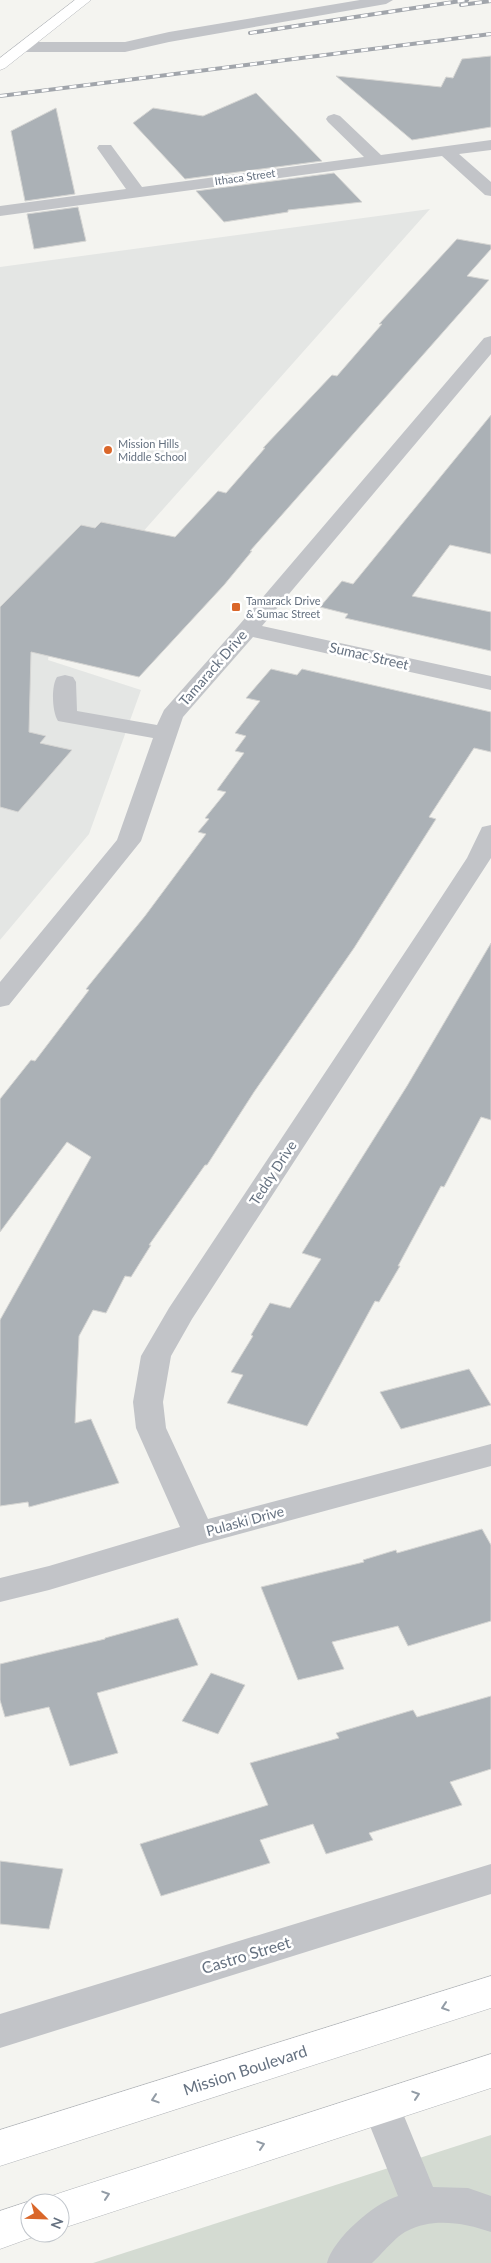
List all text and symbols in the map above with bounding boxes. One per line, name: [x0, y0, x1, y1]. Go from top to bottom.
street label: Ithaca Street: [214, 166, 276, 187]
place label: Mission Hills Middle School: [118, 437, 187, 463]
marker: Mission Hills Middle School: [102, 444, 114, 456]
place label: Tamarack Drive & Sumac Street: [246, 594, 321, 620]
marker: Tamarack Drive & Sumac Street: [230, 601, 242, 613]
street label: Tamarack Drive: [175, 626, 250, 709]
street label: Sumac Street: [328, 638, 410, 673]
street label: Teddy Drive: [245, 1137, 300, 1208]
street label: Pulaski Drive: [204, 1502, 286, 1539]
street label: Castro Street: [199, 1932, 293, 1977]
one-way arrow: [441, 2002, 449, 2012]
street label: Mission Boulevard: [180, 2041, 309, 2099]
one-way arrow: [411, 2091, 419, 2101]
one-way arrow: [151, 2093, 159, 2103]
one-way arrow: [256, 2141, 265, 2151]
one-way arrow: [102, 2191, 110, 2201]
north arrow: [20, 2193, 70, 2243]
text: N: [47, 2215, 67, 2232]

